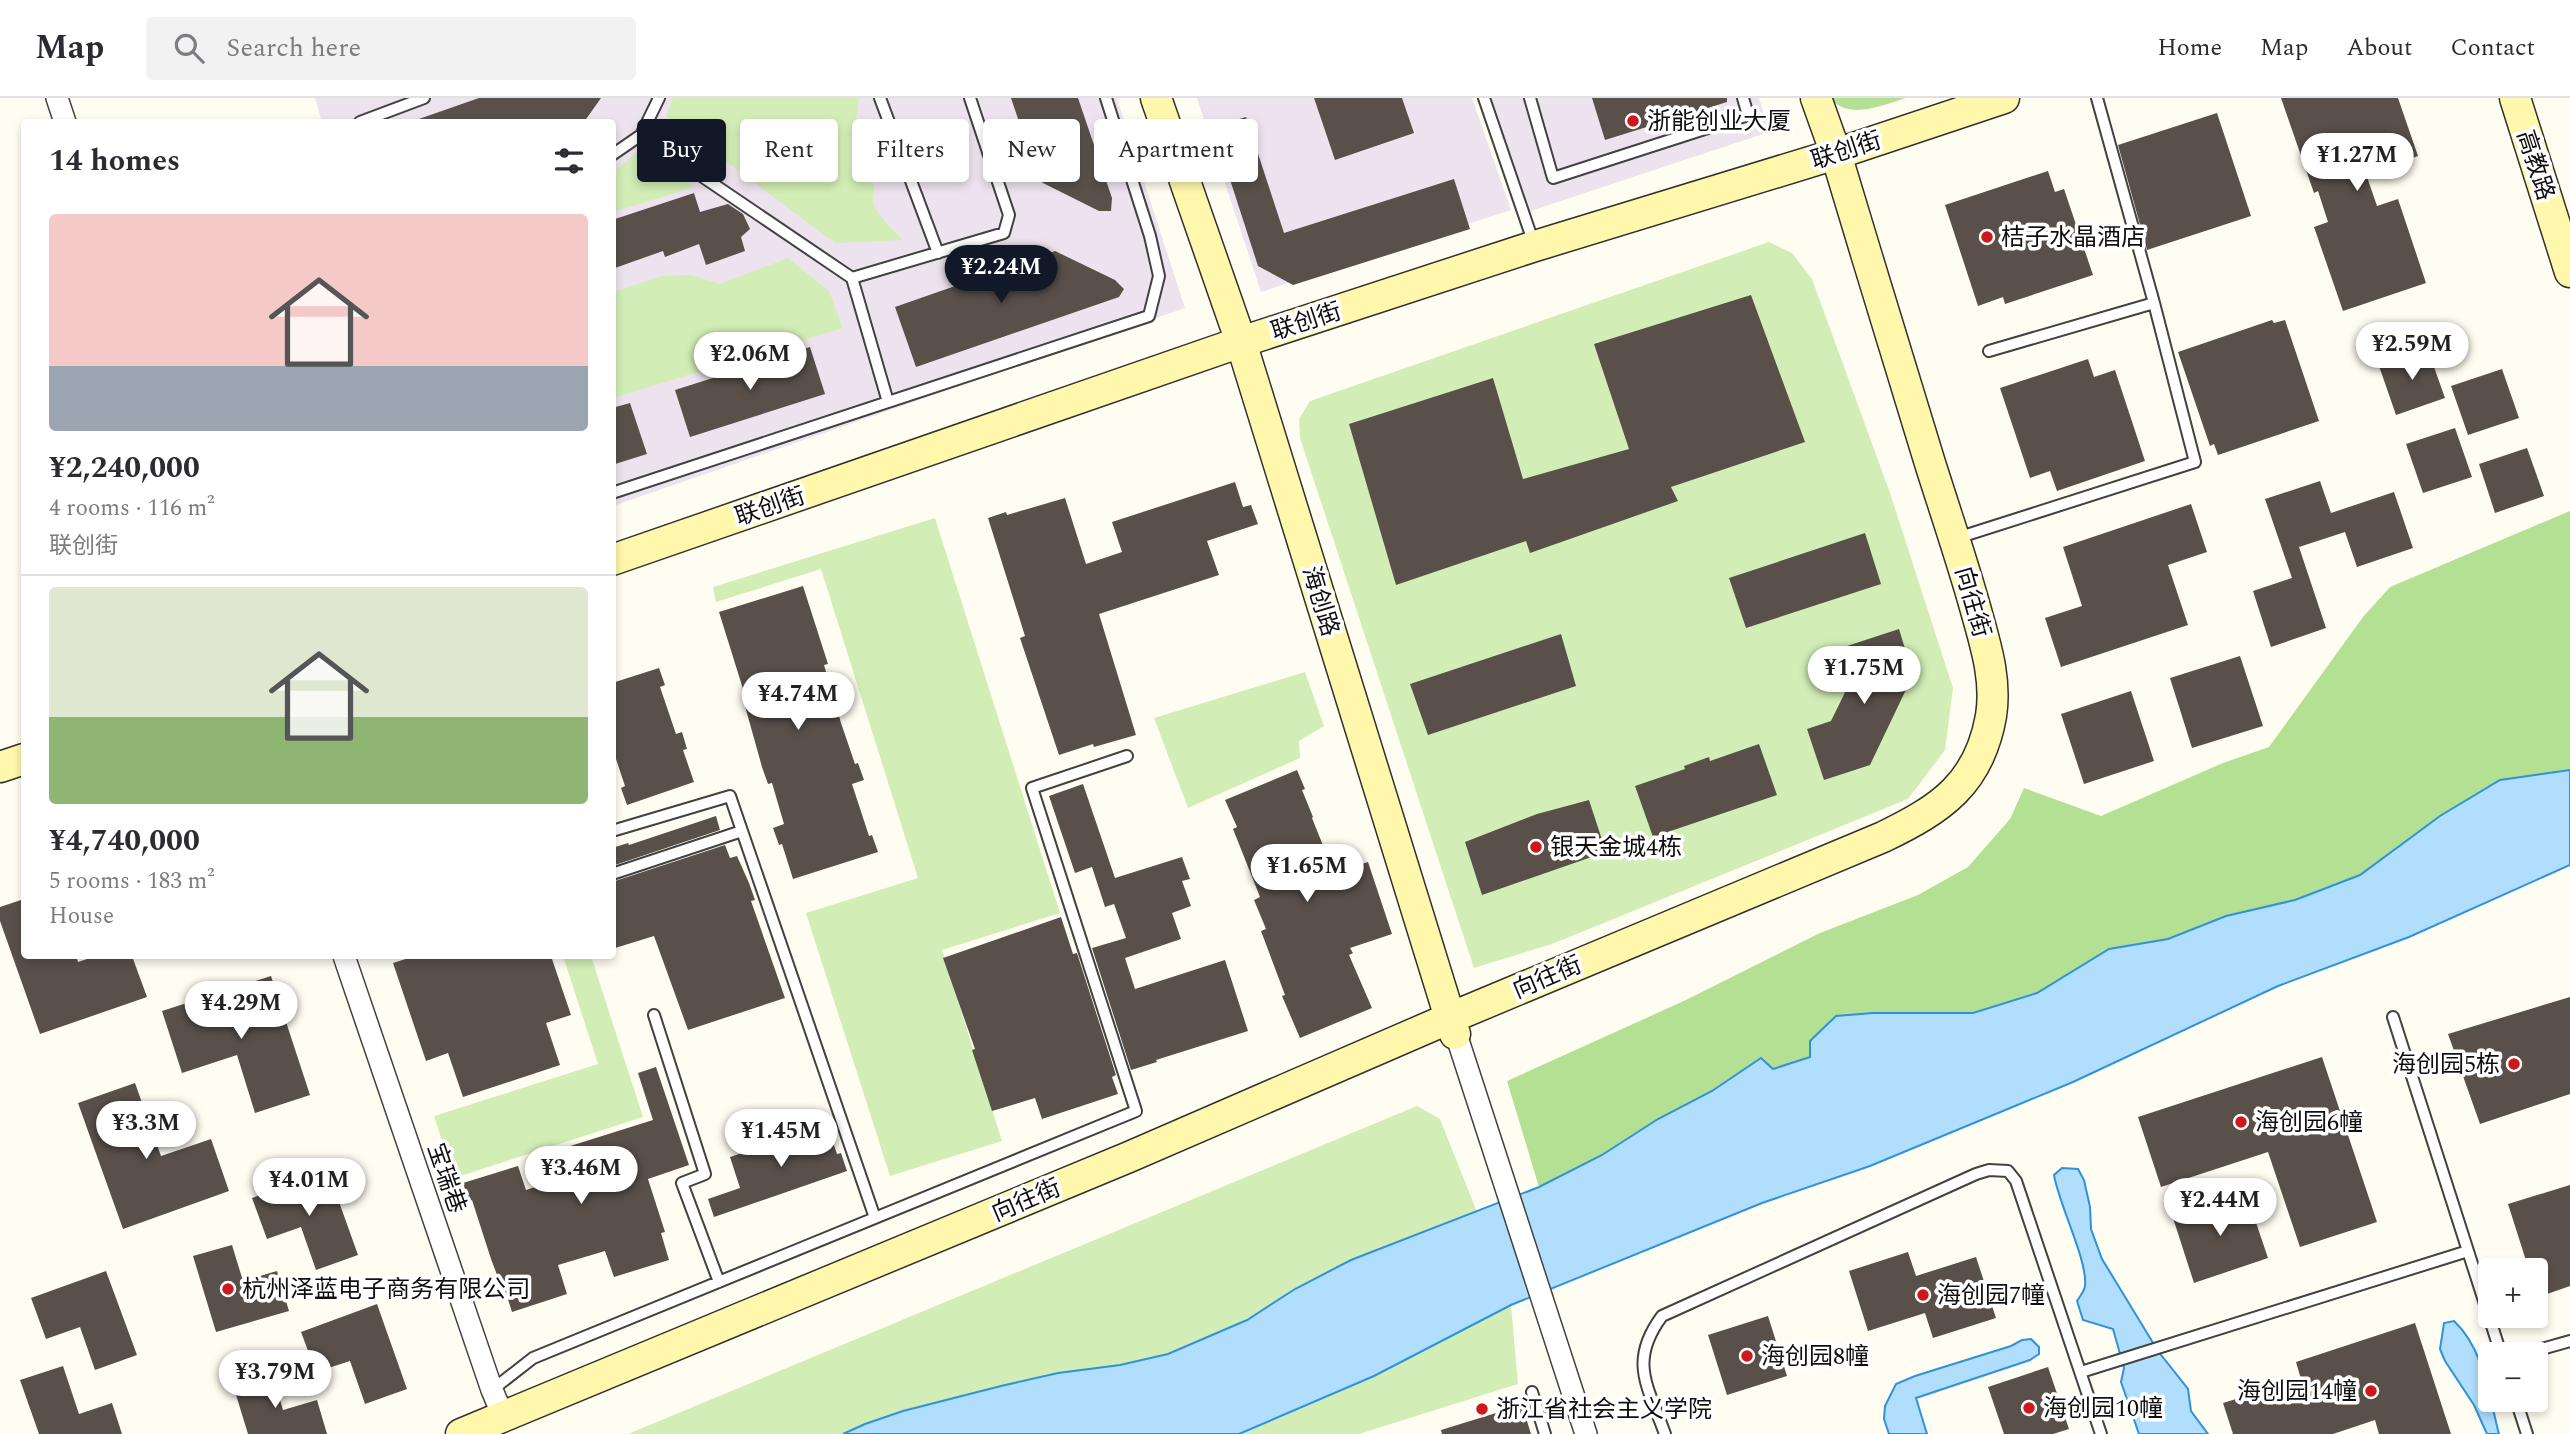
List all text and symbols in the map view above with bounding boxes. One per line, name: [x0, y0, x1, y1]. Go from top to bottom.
search box: [146, 17, 636, 80]
text: Map: [35, 23, 104, 73]
text: Search here: [226, 28, 361, 68]
icon: search: [170, 29, 208, 67]
text: Home: [2157, 30, 2222, 66]
text: Map: [2260, 30, 2308, 66]
text: About: [2346, 30, 2412, 66]
text: Contact: [2450, 30, 2535, 66]
place label: 浙能创业大厦: [1647, 104, 1791, 140]
marker: 浙能创业大厦: [1625, 113, 1641, 129]
chip: Buy: [637, 119, 726, 182]
chip: Rent: [740, 119, 838, 182]
chip: Filters: [852, 119, 969, 182]
chip: New: [983, 119, 1080, 182]
chip: Apartment: [1094, 119, 1258, 182]
street label: 联创街: [1807, 123, 1886, 179]
street label: 高教路: [2507, 126, 2563, 205]
pin: ¥1.27M: [2300, 134, 2414, 193]
text: 14 homes: [49, 138, 180, 184]
text: ¥1.27M: [2317, 138, 2397, 173]
icon: filters: [550, 142, 588, 180]
place label: 桔子水晶酒店: [2001, 220, 2145, 256]
marker: 桔子水晶酒店: [1979, 229, 1995, 245]
pin: ¥2.24M: [944, 246, 1058, 305]
text: ¥2.24M: [961, 250, 1041, 285]
icon: home: [256, 259, 382, 385]
street label: 联创街: [1267, 294, 1346, 350]
pin: ¥2.59M: [2355, 322, 2469, 382]
text: ¥2.59M: [2372, 327, 2452, 362]
pin: ¥2.06M: [693, 332, 807, 392]
text: ¥2.06M: [710, 337, 790, 372]
text: ¥2,240,000: [49, 445, 200, 491]
street label: 联创街: [730, 478, 810, 536]
text: 4 rooms · 116 m²: [49, 491, 215, 526]
text: 联创街: [49, 529, 118, 564]
street label: 海创路: [1292, 562, 1348, 641]
street label: 向往街: [1945, 563, 1999, 642]
icon: home: [256, 633, 382, 759]
pin: ¥1.75M: [1807, 646, 1921, 706]
text: ¥1.75M: [1824, 651, 1904, 686]
pin: ¥4.74M: [741, 672, 855, 732]
text: ¥4.74M: [758, 677, 838, 712]
text: ¥4,740,000: [49, 818, 200, 864]
place label: 银天金城4栋: [1550, 830, 1682, 866]
marker: 银天金城4栋: [1528, 839, 1544, 855]
pin: ¥1.65M: [1250, 844, 1364, 904]
text: ¥1.65M: [1267, 849, 1347, 884]
text: 5 rooms · 183 m²: [49, 864, 215, 899]
text: House: [49, 899, 114, 934]
street label: 向往街: [1507, 947, 1588, 1009]
pin: ¥4.29M: [184, 982, 298, 1041]
text: ¥4.29M: [201, 986, 281, 1021]
place label: 海创园5栋: [2392, 1047, 2500, 1083]
marker: 海创园5栋: [2506, 1056, 2522, 1072]
pin: ¥3.3M: [97, 1102, 195, 1161]
place label: 海创园6幢: [2255, 1105, 2363, 1141]
text: ¥3.3M: [112, 1106, 180, 1141]
pin: ¥1.45M: [724, 1110, 838, 1169]
text: ¥1.45M: [741, 1114, 821, 1149]
marker: 海创园6幢: [2233, 1114, 2249, 1130]
street label: 宝瑞巷: [417, 1138, 475, 1218]
pin: ¥3.46M: [524, 1146, 638, 1206]
text: ¥3.46M: [541, 1151, 621, 1186]
pin: ¥4.01M: [252, 1158, 366, 1218]
text: ¥4.01M: [269, 1163, 349, 1198]
street label: 向往街: [986, 1170, 1067, 1232]
pin: ¥2.44M: [2163, 1178, 2277, 1238]
text: ¥2.44M: [2180, 1183, 2260, 1218]
map controls: [2478, 1258, 2548, 1412]
button: +: [2478, 1258, 2548, 1328]
place label: 杭州泽蓝电子商务有限公司: [242, 1272, 530, 1308]
place label: 海创园7幢: [1937, 1278, 2045, 1314]
marker: 杭州泽蓝电子商务有限公司: [220, 1281, 236, 1297]
marker: 海创园7幢: [1915, 1287, 1931, 1303]
place label: 海创园8幢: [1761, 1339, 1869, 1375]
button: −: [2478, 1342, 2548, 1412]
marker: 海创园8幢: [1739, 1348, 1755, 1364]
pin: ¥3.79M: [218, 1350, 332, 1410]
text: ¥3.79M: [235, 1355, 315, 1390]
place label: 海创园14幢: [2237, 1374, 2357, 1410]
marker: 海创园14幢: [2363, 1383, 2379, 1399]
place label: 海创园10幢: [2043, 1391, 2163, 1427]
place label: 浙江省社会主义学院: [1496, 1392, 1712, 1428]
marker: 海创园10幢: [2021, 1400, 2037, 1416]
marker: 浙江省社会主义学院: [1474, 1401, 1490, 1417]

